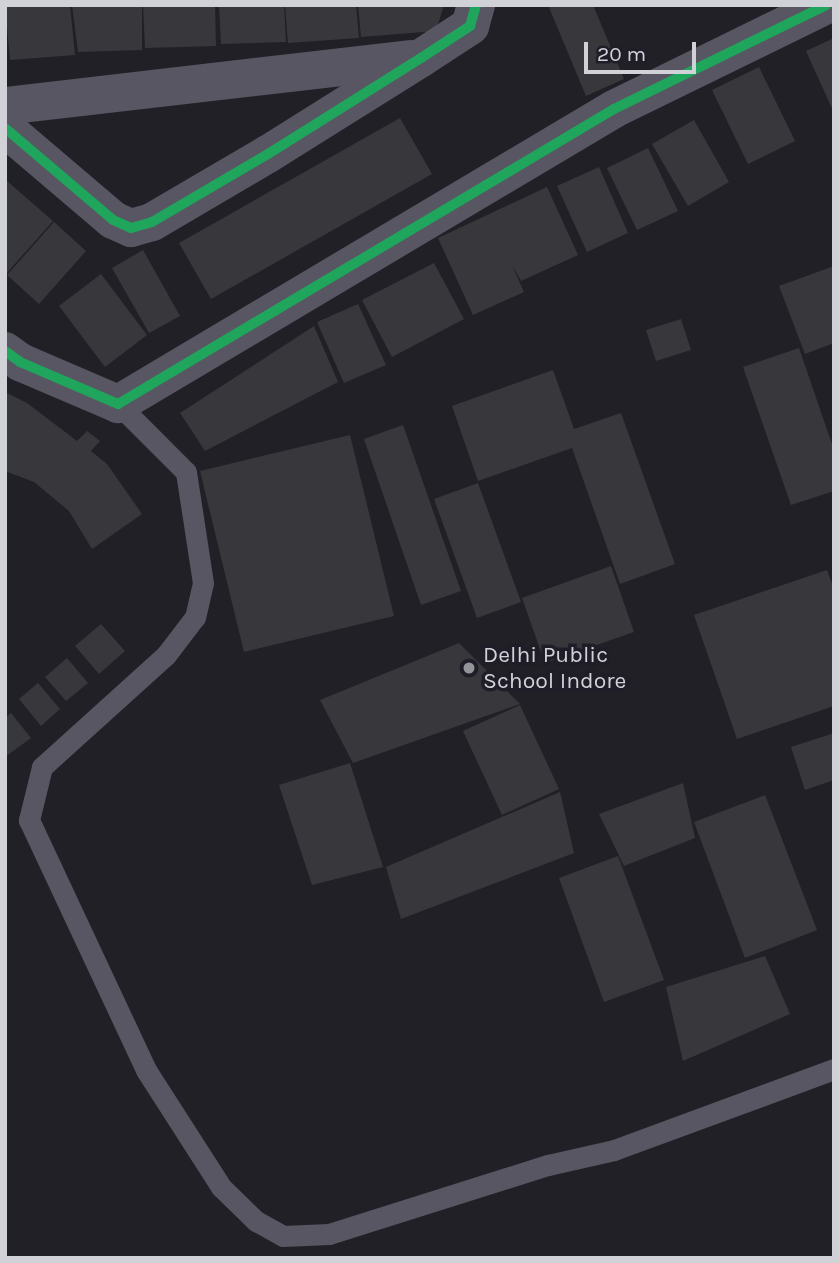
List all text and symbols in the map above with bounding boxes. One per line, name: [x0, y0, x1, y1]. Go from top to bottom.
scale bar: [587, 28, 699, 72]
text: 20 m: [597, 42, 646, 66]
place label: Delhi Public School Indore: [483, 641, 626, 695]
marker: Delhi Public School Indore: [461, 660, 477, 676]

